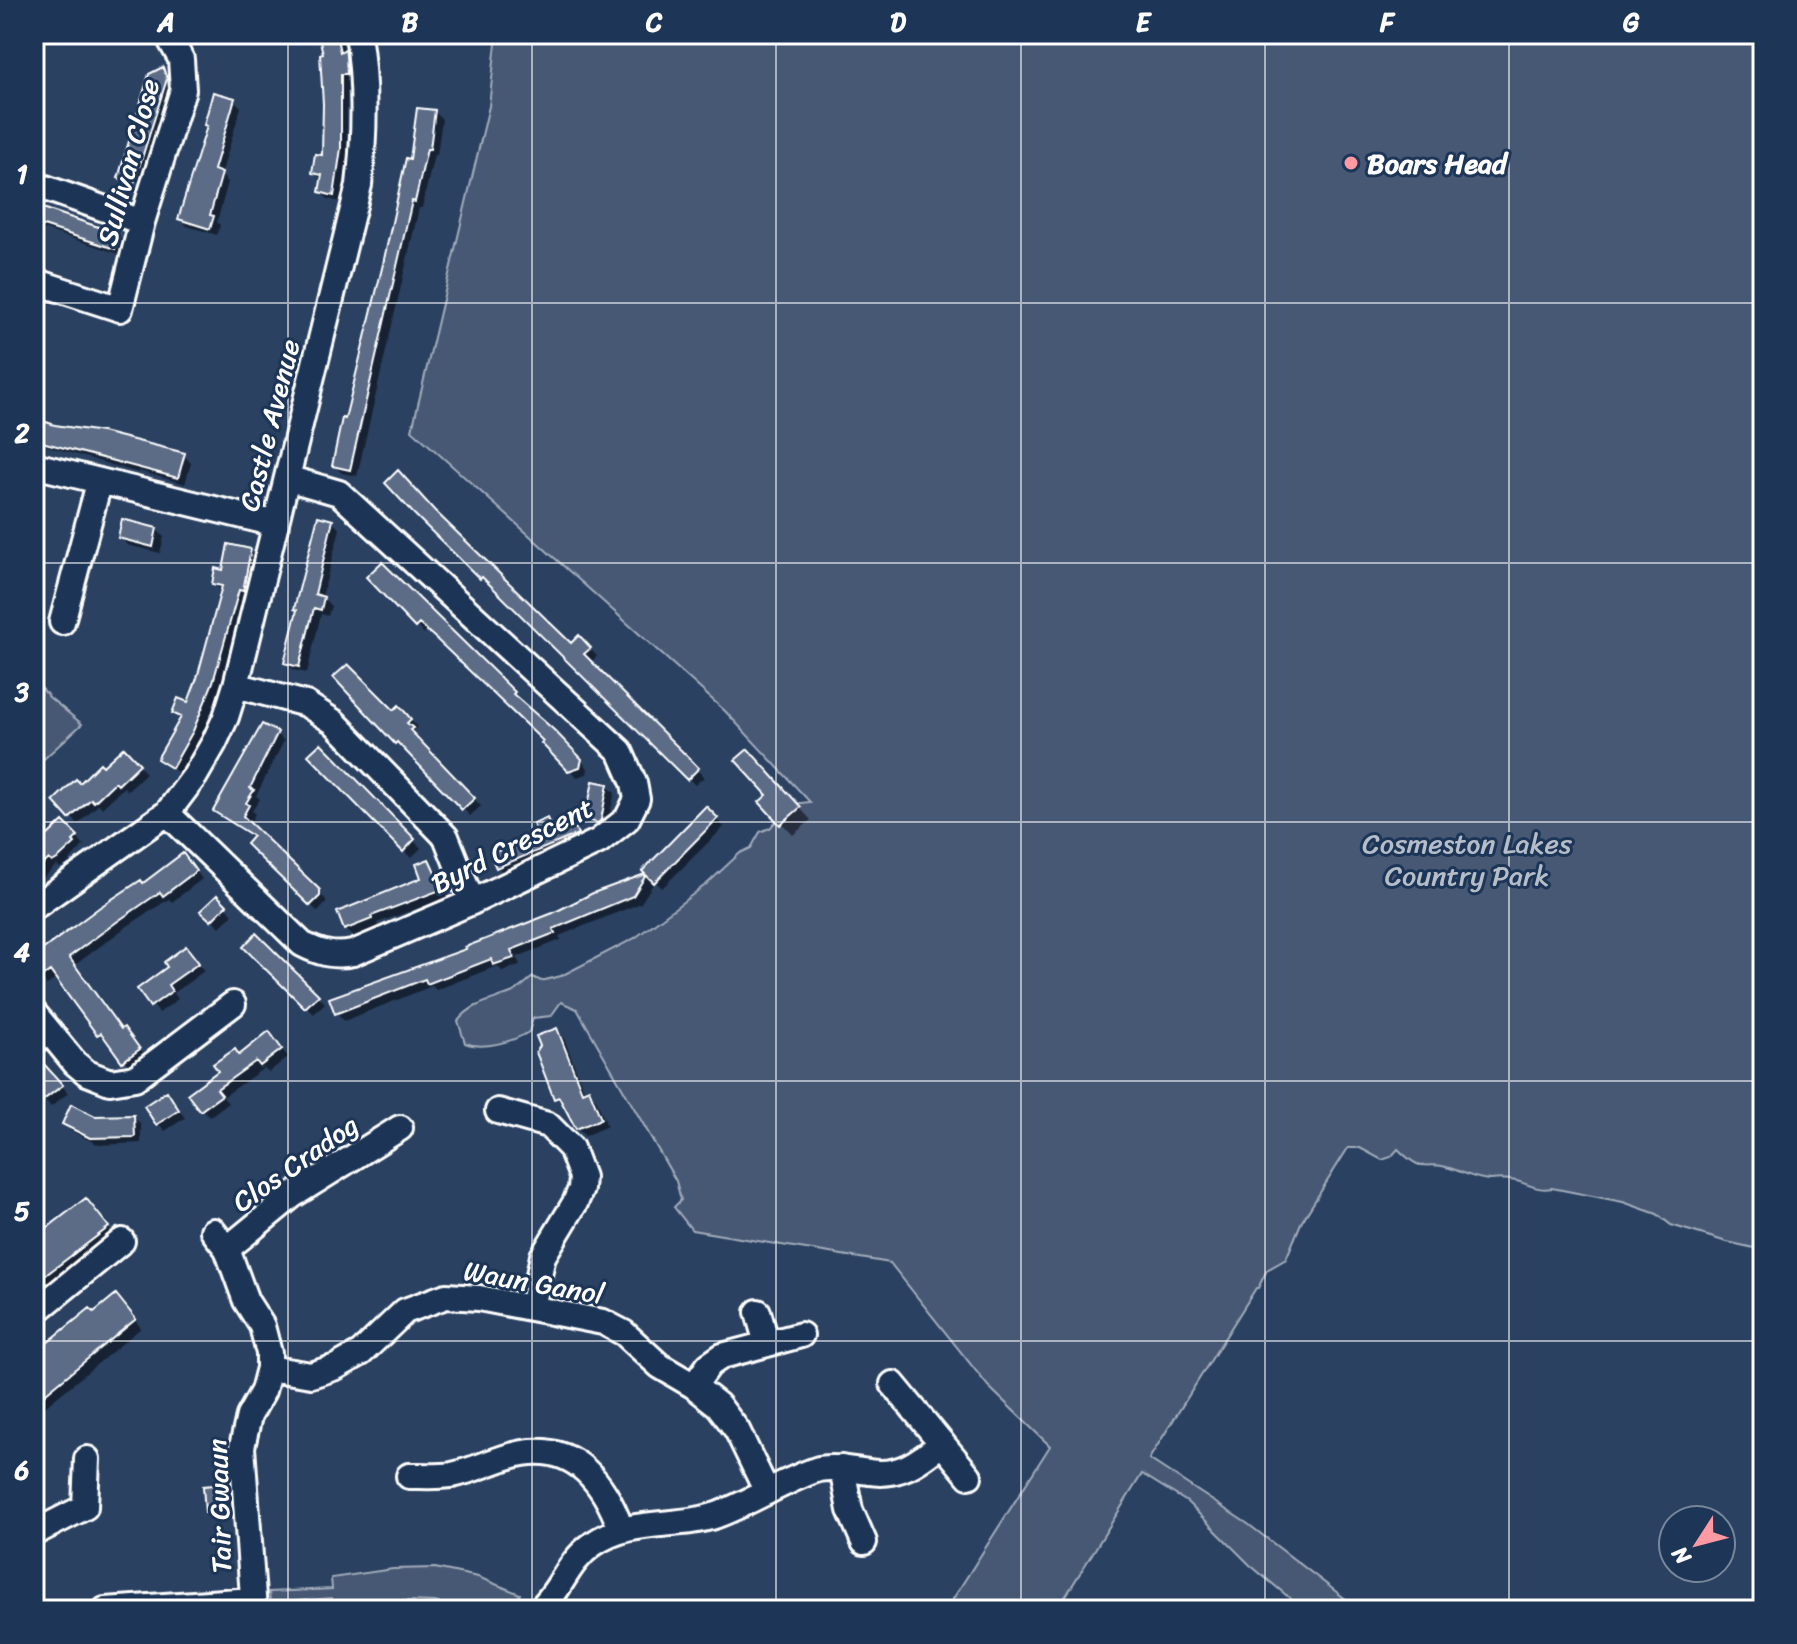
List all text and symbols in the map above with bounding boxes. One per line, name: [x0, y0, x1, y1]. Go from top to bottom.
text: A: [156, 0, 175, 45]
text: B: [402, 0, 419, 45]
text: C: [645, 0, 663, 45]
text: D: [890, 0, 906, 45]
text: E: [1136, 0, 1153, 45]
text: F: [1379, 0, 1396, 45]
text: G: [1623, 0, 1640, 45]
street label: Sullivan Close: [83, 73, 174, 251]
place label: Boars Head: [1367, 139, 1509, 188]
text: 1: [16, 151, 28, 197]
marker: Boars Head: [1342, 154, 1360, 172]
street label: Castle Avenue: [224, 334, 315, 516]
text: 2: [13, 410, 30, 456]
text: 3: [14, 669, 30, 715]
street label: Byrd Crescent: [422, 783, 602, 908]
park label: Cosmeston Lakes Country Park: [1362, 819, 1572, 900]
text: 4: [14, 929, 30, 975]
street label: Clos Cradog: [222, 1102, 369, 1225]
text: 5: [14, 1188, 30, 1234]
street label: Waun Ganol: [460, 1246, 609, 1319]
street label: Tair Gwaun: [193, 1438, 246, 1574]
text: 6: [14, 1447, 30, 1493]
north arrow: [1657, 1504, 1737, 1584]
text: N: [1661, 1537, 1702, 1574]

